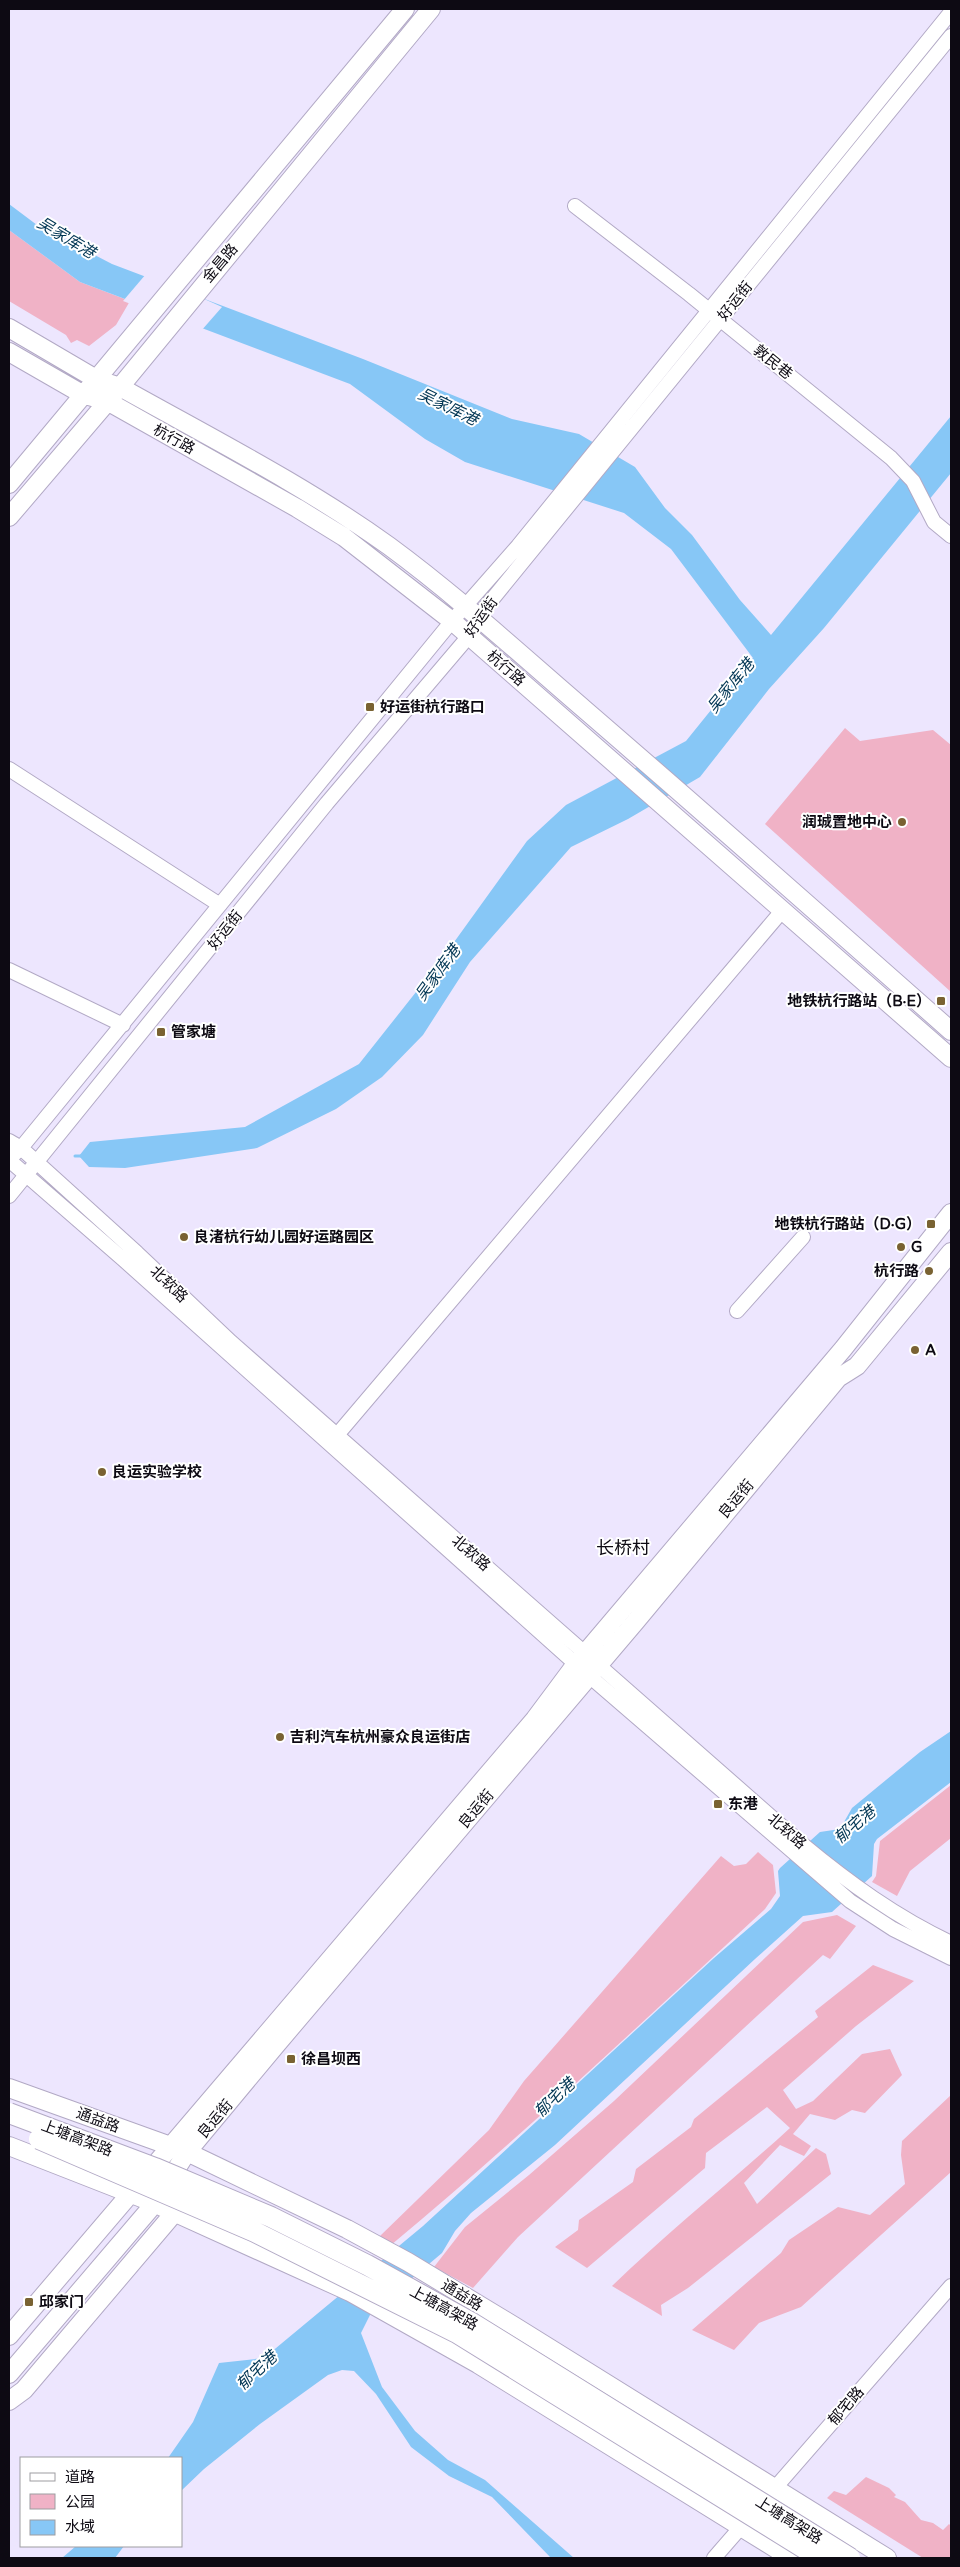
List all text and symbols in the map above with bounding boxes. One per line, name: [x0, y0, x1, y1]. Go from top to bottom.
water label: 吴家库港: [33, 213, 100, 264]
street label: 金昌路: [199, 240, 241, 286]
street label: 好运街: [714, 278, 756, 324]
street label: 敦民巷: [750, 341, 796, 383]
water label: 吴家库港: [415, 384, 483, 431]
street label: 杭行路: [150, 420, 198, 458]
street label: 好运街: [461, 593, 501, 641]
street label: 杭行路: [483, 646, 529, 690]
water label: 吴家库港: [703, 653, 760, 717]
place label: 好运街杭行路口: [380, 698, 485, 716]
marker: 好运街杭行路口: [364, 701, 376, 713]
place label: 润珹置地中心: [802, 813, 892, 831]
marker: 润珹置地中心: [896, 816, 908, 828]
street label: 好运街: [204, 907, 246, 953]
water label: 吴家库港: [411, 940, 466, 1005]
place label: 地铁杭行路站（B·E）: [787, 992, 931, 1010]
marker: 地铁杭行路站（B·E）: [935, 995, 947, 1007]
place label: 管家塘: [171, 1023, 216, 1041]
marker: 管家塘: [155, 1026, 167, 1038]
place label: 地铁杭行路站（D·G）: [774, 1215, 921, 1233]
marker: 地铁杭行路站（D·G）: [925, 1218, 937, 1230]
place label: 良渚杭行幼儿园好运路园区: [194, 1228, 374, 1246]
marker: 良渚杭行幼儿园好运路园区: [178, 1231, 190, 1243]
place label: G: [911, 1238, 922, 1256]
marker: G: [895, 1241, 907, 1253]
street label: 北软路: [147, 1262, 191, 1306]
place label: 杭行路: [874, 1262, 919, 1280]
marker: 杭行路: [923, 1265, 935, 1277]
place label: A: [925, 1341, 936, 1359]
marker: A: [909, 1344, 921, 1356]
place label: 良运实验学校: [112, 1463, 202, 1481]
marker: 良运实验学校: [96, 1466, 108, 1478]
street label: 良运街: [715, 1476, 757, 1522]
street label: 北软路: [448, 1531, 494, 1575]
district label: 长桥村: [596, 1537, 650, 1559]
place label: 吉利汽车杭州豪众良运街店: [290, 1728, 470, 1746]
marker: 吉利汽车杭州豪众良运街店: [274, 1731, 286, 1743]
street label: 良运街: [455, 1786, 497, 1832]
place label: 东港: [728, 1795, 758, 1813]
marker: 东港: [712, 1798, 724, 1810]
water label: 郁宅港: [830, 1801, 881, 1848]
street label: 北软路: [764, 1809, 810, 1853]
place label: 徐昌坝西: [301, 2050, 361, 2068]
marker: 徐昌坝西: [285, 2053, 297, 2065]
water label: 郁宅港: [531, 2073, 581, 2122]
street label: 良运街: [194, 2096, 236, 2142]
street label: 通益路: [74, 2104, 122, 2136]
street label: 上塘高架路: [39, 2116, 115, 2160]
street label: 通益路: [438, 2276, 486, 2314]
street label: 上塘高架路: [407, 2282, 481, 2334]
place label: 邱家门: [39, 2293, 84, 2311]
marker: 邱家门: [23, 2296, 35, 2308]
water label: 郁宅港: [233, 2346, 283, 2395]
street label: 郁宅路: [824, 2383, 868, 2429]
legend: [20, 2457, 182, 2547]
text: 道路: [65, 2468, 95, 2486]
street label: 上塘高架路: [752, 2492, 826, 2548]
text: 公园: [65, 2493, 95, 2511]
text: 水域: [65, 2518, 95, 2536]

